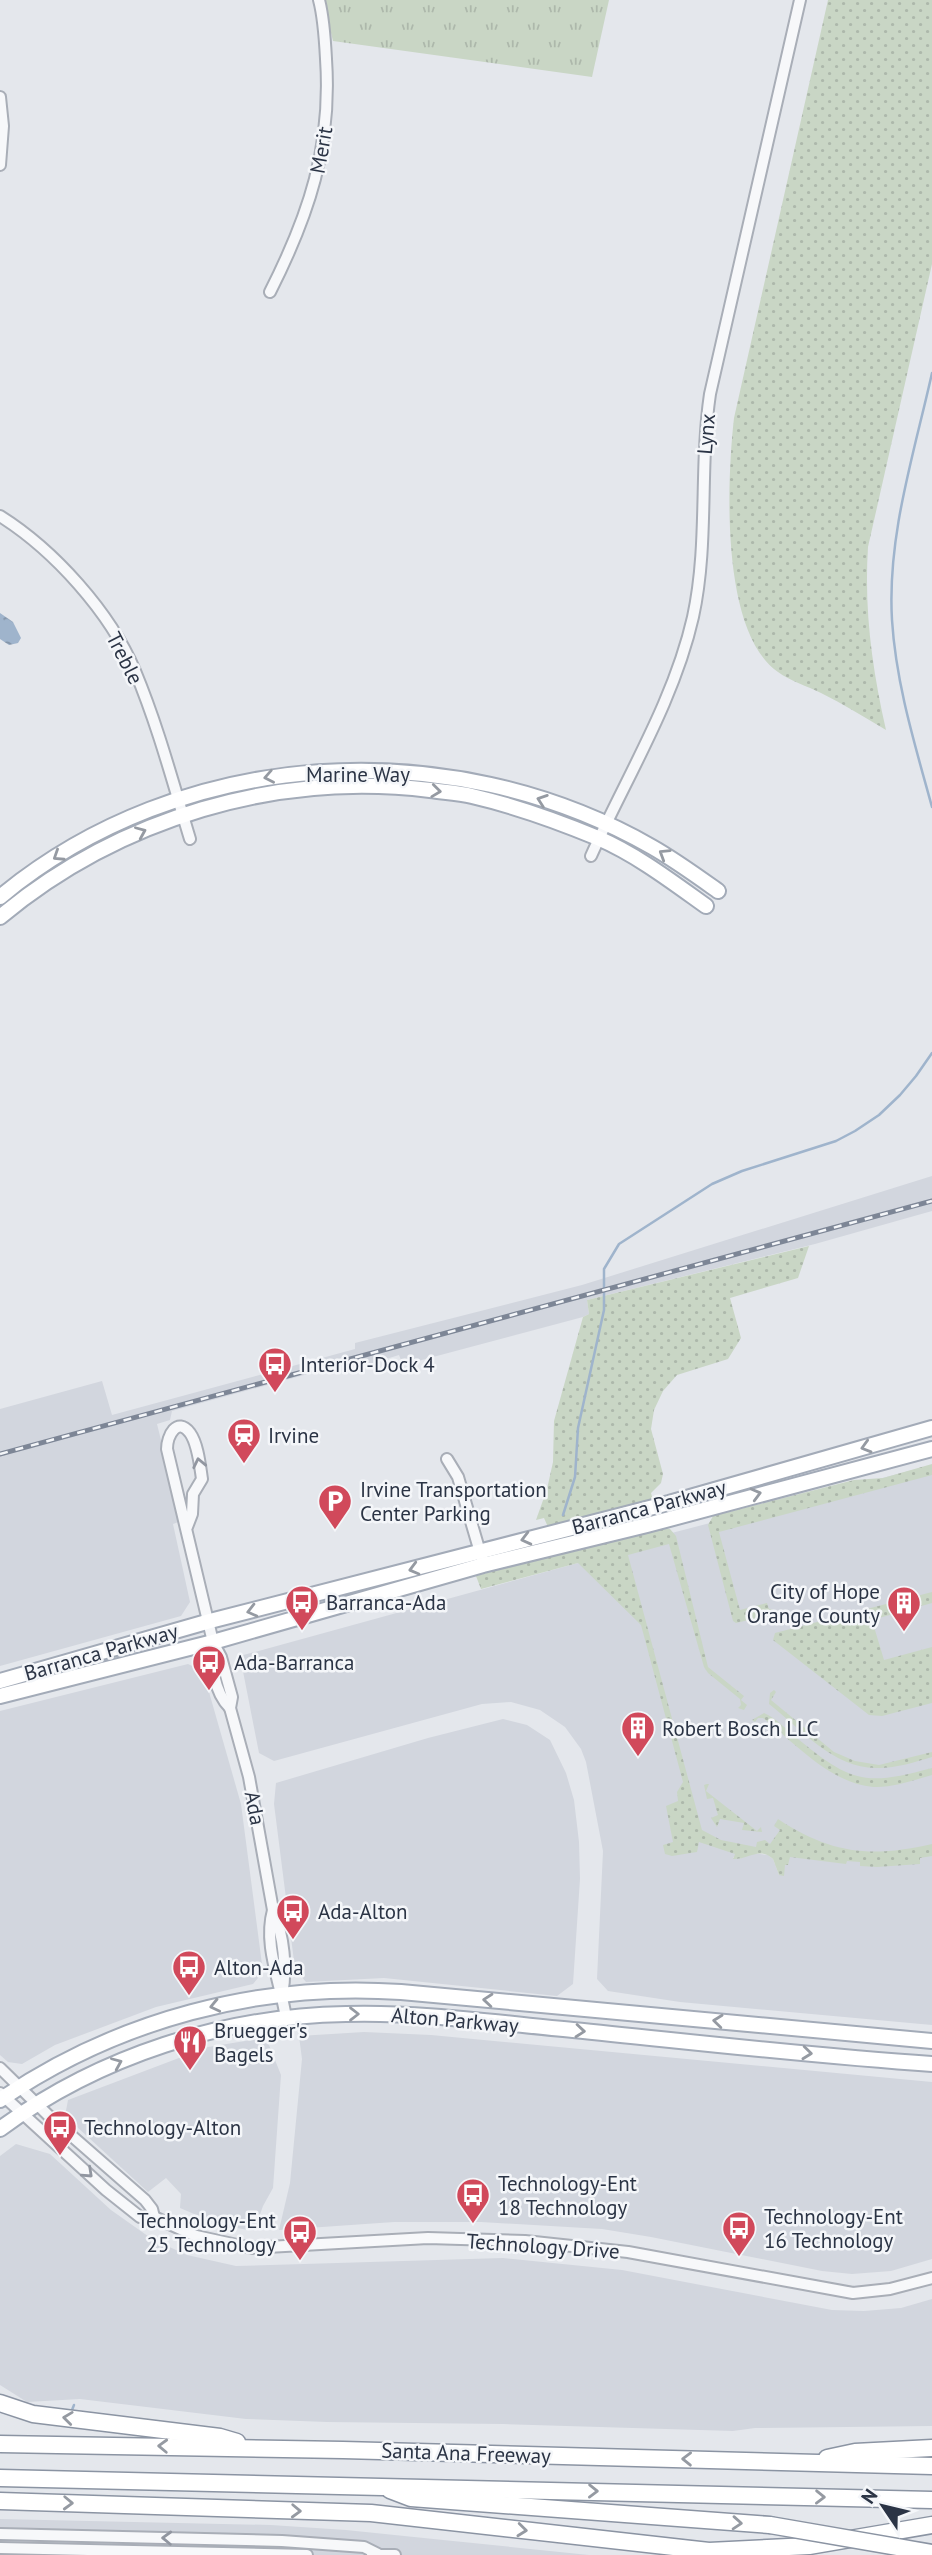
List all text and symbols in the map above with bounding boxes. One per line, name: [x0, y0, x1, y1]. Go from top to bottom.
street label: Merit: [304, 124, 338, 176]
street label: Lynx: [691, 412, 721, 456]
street label: Treble: [100, 627, 150, 689]
street label: Marine Way: [306, 761, 410, 788]
one-way arrow: [263, 769, 275, 784]
one-way arrow: [430, 783, 441, 798]
one-way arrow: [537, 794, 549, 808]
one-way arrow: [135, 826, 147, 840]
one-way arrow: [52, 848, 65, 861]
one-way arrow: [659, 849, 672, 862]
bus stop icon: Interior-Dock 4: [256, 1345, 294, 1394]
place label: Interior-Dock 4: [300, 1351, 435, 1378]
station icon: Irvine: [225, 1416, 263, 1465]
place label: Irvine: [268, 1422, 319, 1449]
one-way arrow: [861, 1438, 873, 1453]
one-way arrow: [192, 1457, 207, 1469]
street label: Barranca Parkway: [569, 1473, 729, 1541]
place label: Irvine Transportation Center Parking: [360, 1476, 547, 1527]
parking icon: Irvine Transportation Center Parking: [316, 1482, 354, 1531]
one-way arrow: [750, 1488, 762, 1502]
one-way arrow: [520, 1531, 532, 1545]
one-way arrow: [408, 1561, 420, 1575]
place label: City of Hope Orange County: [747, 1578, 880, 1629]
bus stop icon: Barranca-Ada: [283, 1583, 321, 1632]
building icon: City of Hope Orange County: [885, 1584, 923, 1633]
place label: Barranca-Ada: [326, 1589, 446, 1616]
one-way arrow: [247, 1602, 259, 1617]
street label: Barranca Parkway: [21, 1617, 181, 1687]
bus stop icon: Ada-Barranca: [190, 1643, 228, 1692]
place label: Ada-Barranca: [234, 1649, 354, 1676]
building icon: Robert Bosch LLC: [619, 1709, 657, 1758]
place label: Robert Bosch LLC: [662, 1715, 819, 1742]
street label: Ada: [239, 1789, 271, 1827]
bus stop icon: Ada-Alton: [274, 1892, 312, 1941]
place label: Ada-Alton: [318, 1898, 408, 1925]
bus stop icon: Alton-Ada: [170, 1948, 208, 1997]
place label: Alton-Ada: [214, 1954, 304, 1981]
one-way arrow: [482, 1993, 493, 2008]
one-way arrow: [209, 1998, 221, 2012]
street label: Alton Parkway: [390, 2001, 520, 2039]
one-way arrow: [349, 2006, 359, 2022]
one-way arrow: [712, 2014, 723, 2029]
place label: Bruegger's Bagels: [214, 2017, 308, 2068]
restaurant icon: Bruegger's Bagels: [171, 2023, 209, 2072]
one-way arrow: [575, 2023, 586, 2038]
one-way arrow: [802, 2045, 813, 2060]
one-way arrow: [110, 2058, 122, 2072]
bus stop icon: Technology-Alton: [41, 2108, 79, 2157]
place label: Technology-Alton: [84, 2114, 241, 2141]
one-way arrow: [80, 2165, 93, 2177]
place label: Technology-Ent 18 Technology: [498, 2170, 637, 2221]
bus stop icon: Technology-Ent 18 Technology: [454, 2176, 492, 2225]
place label: Technology-Ent 16 Technology: [764, 2203, 903, 2254]
place label: Technology-Ent 25 Technology: [137, 2207, 276, 2258]
bus stop icon: Technology-Ent 16 Technology: [720, 2209, 758, 2258]
bus stop icon: Technology-Ent 25 Technology: [281, 2213, 319, 2262]
street label: Technology Drive: [466, 2227, 620, 2265]
one-way arrow: [62, 2411, 74, 2426]
street label: Santa Ana Freeway: [381, 2437, 552, 2469]
one-way arrow: [157, 2438, 168, 2454]
one-way arrow: [681, 2451, 692, 2466]
north arrow: [848, 2471, 918, 2541]
one-way arrow: [588, 2484, 599, 2499]
text: N: [856, 2484, 882, 2508]
one-way arrow: [815, 2490, 826, 2505]
one-way arrow: [63, 2495, 74, 2511]
one-way arrow: [290, 2503, 301, 2518]
one-way arrow: [732, 2515, 743, 2530]
one-way arrow: [517, 2522, 528, 2537]
one-way arrow: [161, 2530, 172, 2545]

